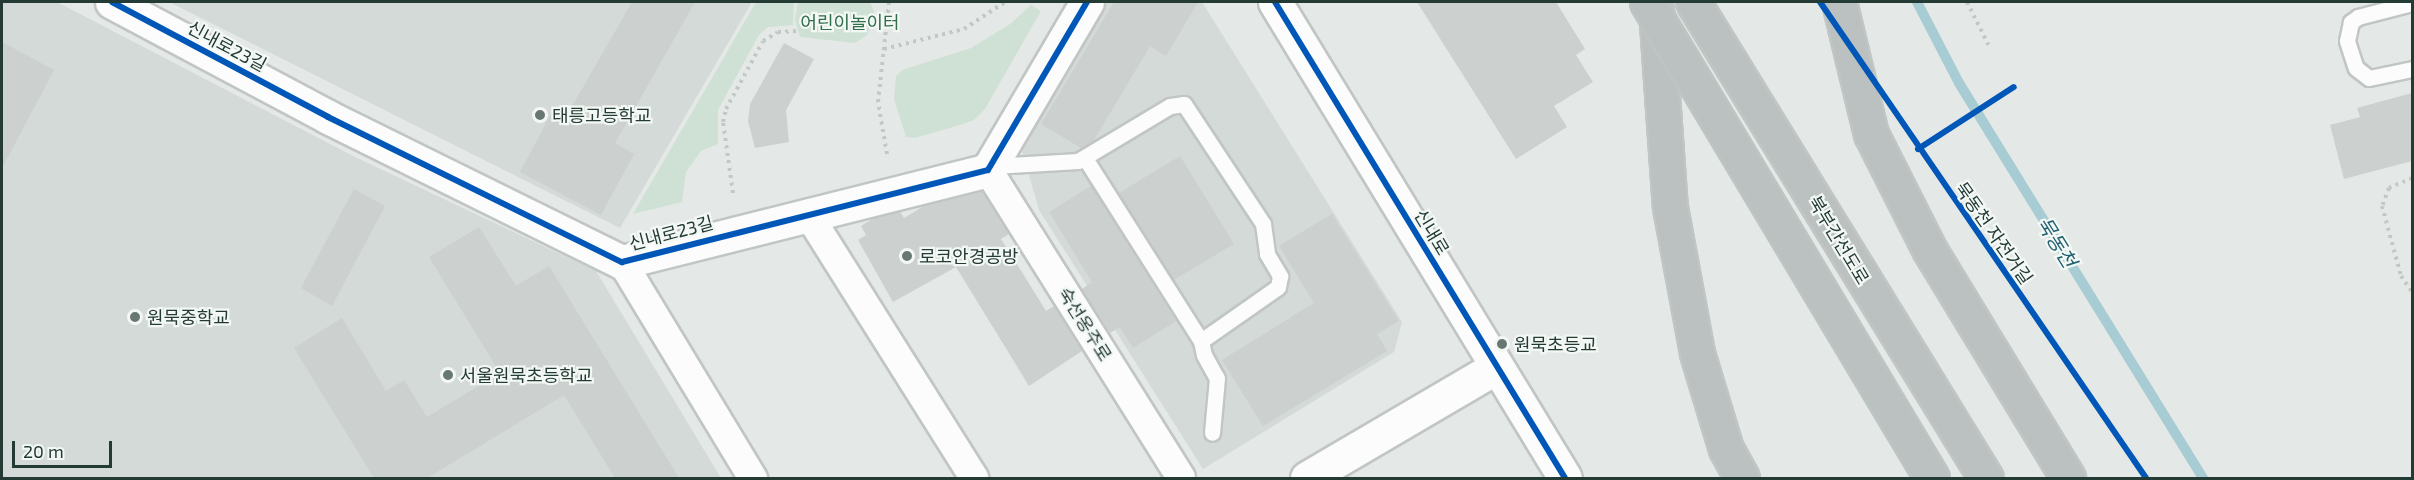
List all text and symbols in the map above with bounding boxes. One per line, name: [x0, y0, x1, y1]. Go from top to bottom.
park label: 어린이놀이터: [800, 11, 900, 33]
street label: 신내로23길: [184, 16, 270, 76]
place label: 태릉고등학교: [552, 104, 651, 126]
marker: 태릉고등학교: [533, 108, 547, 122]
street label: 묵동천 자전거길: [1951, 178, 2037, 288]
street label: 북부간선도로: [1804, 192, 1874, 288]
street label: 신내로: [1410, 205, 1454, 259]
street label: 신내로23길: [626, 211, 716, 255]
water label: 묵동천: [2032, 212, 2082, 272]
place label: 로코안경공방: [919, 245, 1018, 267]
marker: 로코안경공방: [900, 249, 914, 263]
street label: 숙선옹주로: [1054, 283, 1116, 365]
place label: 원묵중학교: [147, 306, 230, 328]
marker: 원묵중학교: [128, 310, 142, 324]
place label: 원묵초등교: [1514, 333, 1597, 355]
marker: 원묵초등교: [1495, 337, 1509, 351]
place label: 서울원묵초등학교: [460, 364, 592, 386]
marker: 서울원묵초등학교: [441, 368, 455, 382]
scale bar: [15, 429, 116, 467]
text: 20 m: [23, 440, 64, 462]

